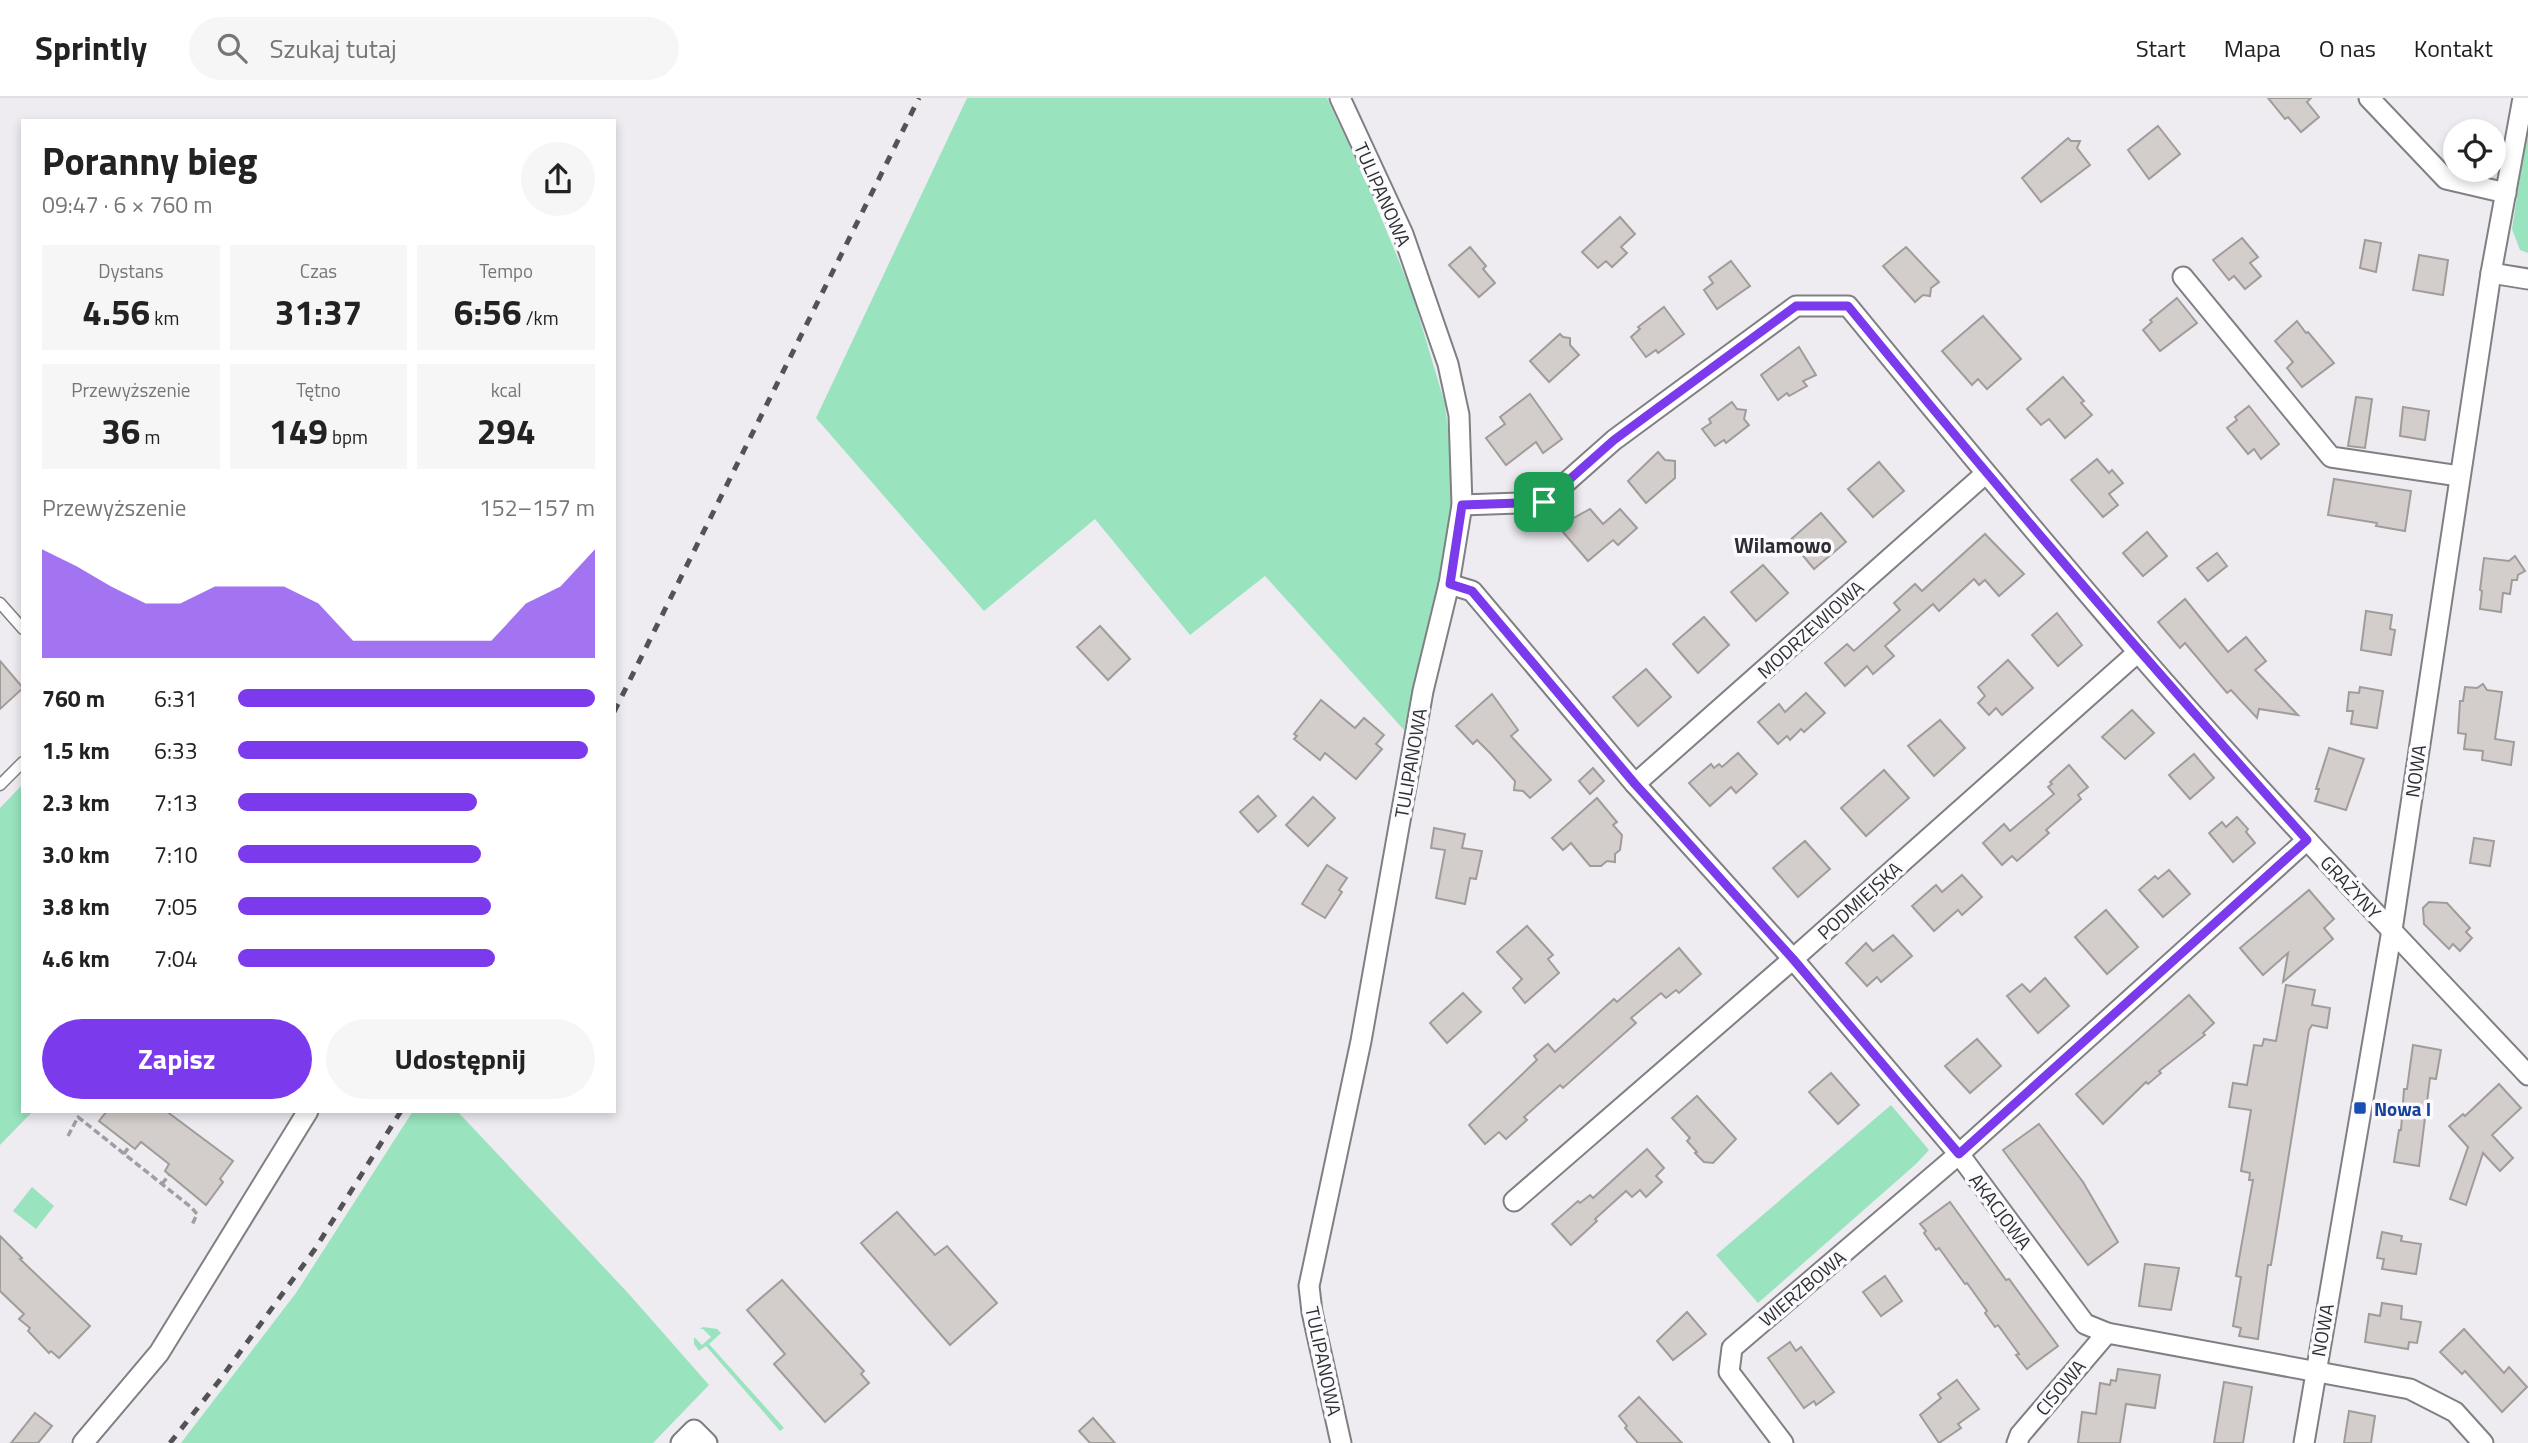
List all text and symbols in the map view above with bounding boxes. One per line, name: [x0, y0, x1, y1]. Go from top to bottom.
search box: [189, 17, 679, 80]
text: Sprintly: [35, 23, 147, 73]
icon: search: [213, 29, 251, 67]
text: Szukaj tutaj: [269, 29, 397, 68]
text: Start: [2136, 30, 2186, 66]
text: Mapa: [2224, 30, 2281, 66]
text: O nas: [2319, 30, 2376, 66]
text: Kontakt: [2414, 30, 2493, 66]
map controls: [2443, 119, 2506, 182]
button: locate: [2443, 119, 2506, 182]
text: Poranny bieg: [42, 132, 258, 190]
street label: TULIPANOWA: [1347, 137, 1419, 251]
button: share: [521, 142, 595, 216]
text: 09:47 · 6 × 760 m: [42, 187, 212, 222]
text: Dystans: [98, 256, 164, 285]
text: Czas: [300, 256, 337, 285]
text: Tempo: [479, 256, 533, 285]
text: 4.56: [82, 285, 150, 339]
text: 31:37: [275, 285, 362, 339]
text: 6:56: [454, 285, 522, 339]
text: km: [150, 303, 179, 332]
text: /km: [522, 303, 559, 332]
text: Przewyższenie: [71, 375, 190, 404]
text: Tętno: [296, 375, 341, 404]
text: kcal: [491, 375, 522, 404]
text: 36: [101, 404, 140, 458]
text: 149: [269, 404, 328, 458]
text: 294: [477, 404, 536, 458]
text: m: [140, 422, 160, 451]
text: bpm: [328, 422, 368, 451]
pin: [1514, 472, 1574, 532]
icon: arrive: [1525, 483, 1563, 521]
text: Przewyższenie: [42, 490, 186, 525]
text: 152–157 m: [479, 490, 595, 525]
district label: Wilamowo: [1734, 529, 1832, 561]
street label: MODRZEWIOWA: [1750, 573, 1870, 685]
text: 760 m: [42, 681, 105, 716]
text: 6:31: [154, 681, 198, 716]
street label: TULIPANOWA: [1386, 706, 1434, 820]
text: 1.5 km: [42, 733, 110, 768]
text: 6:33: [154, 733, 198, 768]
street label: NOWA: [2397, 743, 2433, 799]
text: 2.3 km: [42, 785, 110, 820]
text: 7:13: [154, 785, 198, 820]
text: 3.0 km: [42, 837, 110, 872]
text: 7:10: [154, 837, 198, 872]
street label: GRAŻYNY: [2314, 849, 2389, 926]
street label: PODMIEJSKA: [1810, 854, 1908, 946]
text: 3.8 km: [42, 889, 110, 924]
text: 7:05: [154, 889, 198, 924]
text: 4.6 km: [42, 941, 110, 976]
text: 7:04: [154, 941, 198, 976]
button: Zapisz: [42, 1019, 312, 1099]
button: Udostępnij: [326, 1019, 595, 1099]
place label: Nowa I: [2374, 1094, 2431, 1123]
marker: Nowa I: [2352, 1100, 2368, 1116]
street label: AKACJOWA: [1963, 1167, 2039, 1255]
street label: WIERZBOWA: [1752, 1243, 1852, 1333]
street label: NOWA: [2303, 1301, 2341, 1359]
street label: TULIPANOWA: [1298, 1304, 1350, 1418]
street label: CISOWA: [2028, 1353, 2092, 1421]

